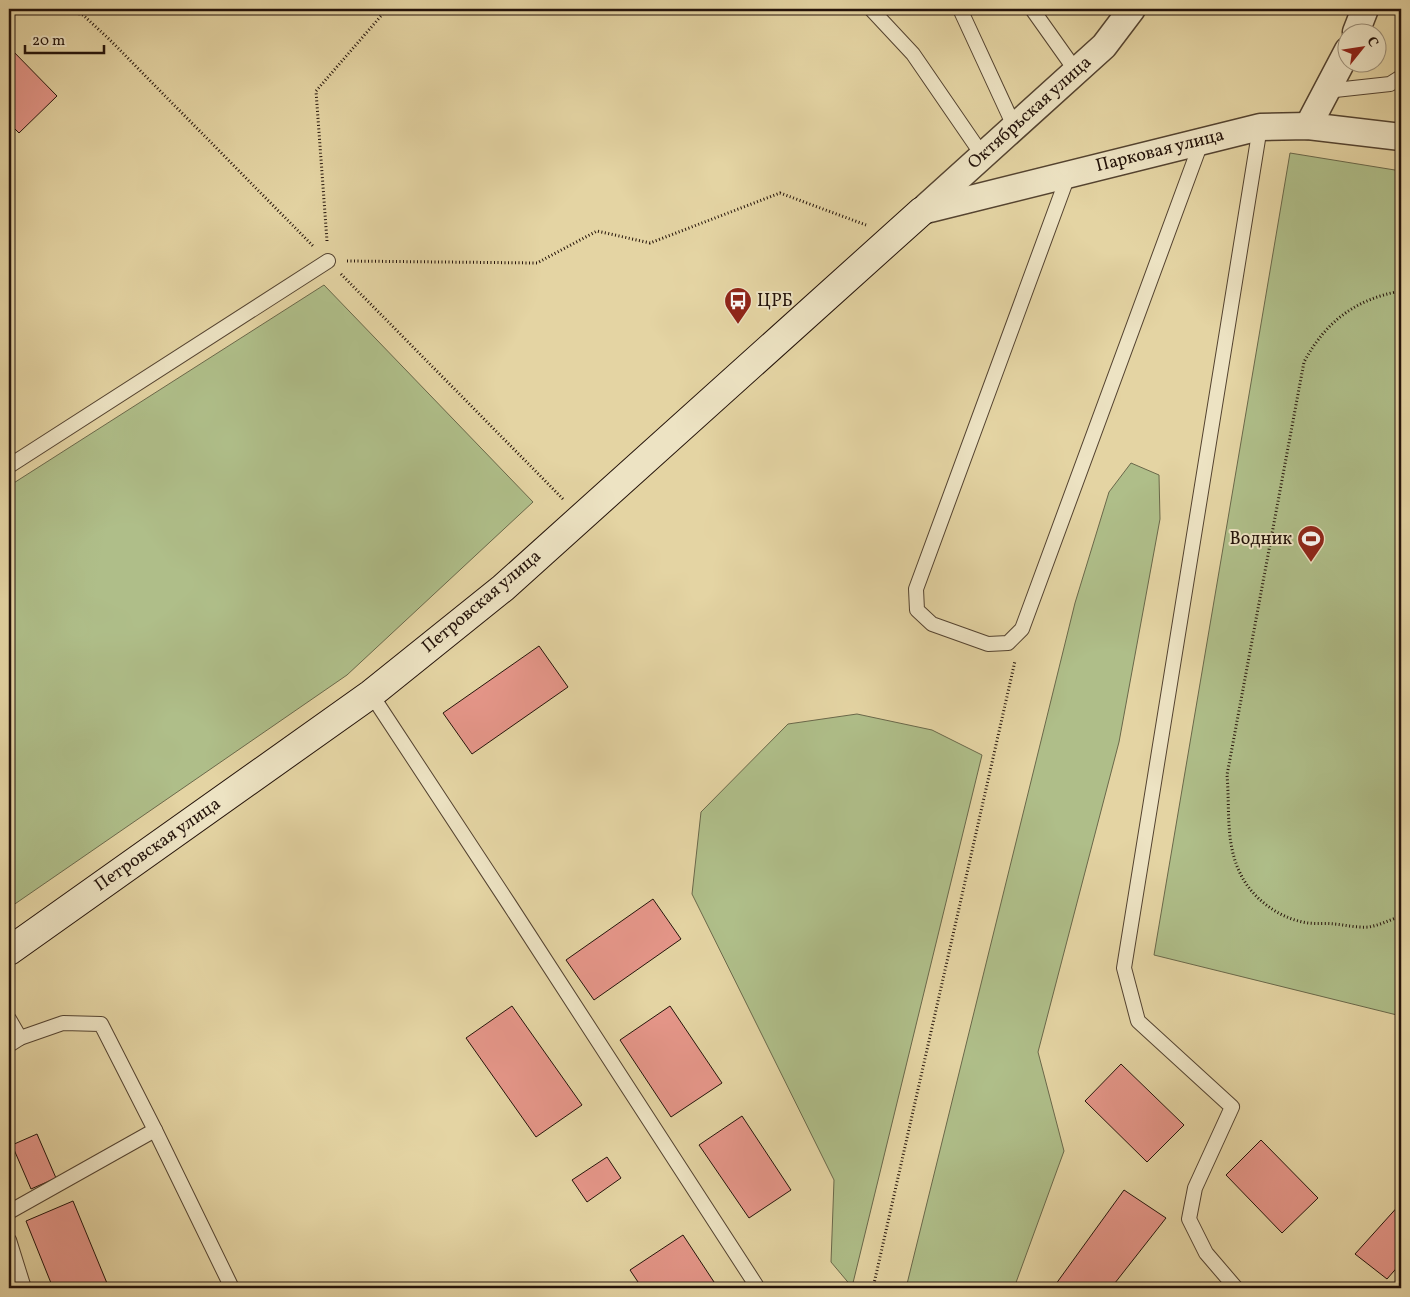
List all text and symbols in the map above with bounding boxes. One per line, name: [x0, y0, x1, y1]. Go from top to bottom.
scale bar: [25, 22, 104, 54]
north arrow: [1338, 22, 1388, 72]
text: 20 m: [32, 31, 65, 52]
text: С: [1361, 34, 1382, 51]
street label: Октябрьская улица: [963, 51, 1097, 175]
street label: Парковая улица: [1093, 123, 1227, 179]
bus stop icon: ЦРБ: [723, 286, 753, 325]
place label: ЦРБ: [757, 289, 793, 314]
sports icon: Водник: [1296, 524, 1326, 563]
place label: Водник: [1230, 527, 1292, 552]
street label: Петровская улица: [417, 545, 547, 659]
street label: Петровская улица: [90, 792, 226, 898]

